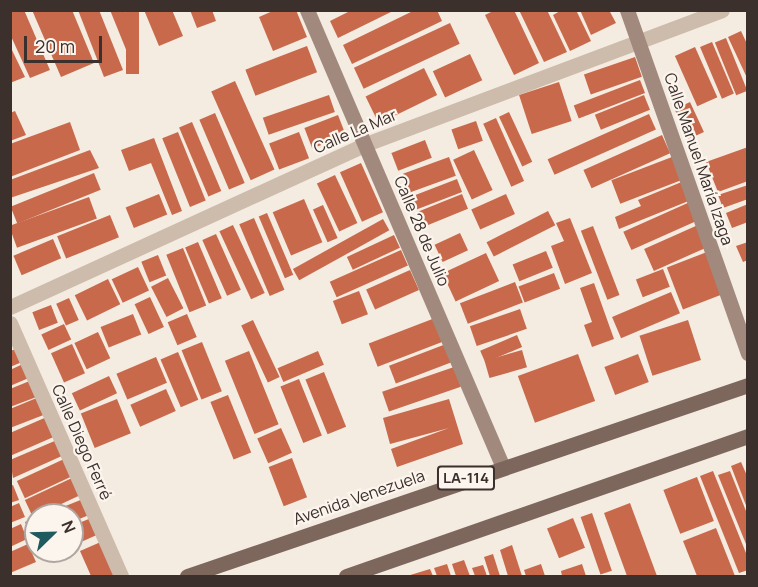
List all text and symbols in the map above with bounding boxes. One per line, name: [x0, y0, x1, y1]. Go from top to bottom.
scale bar: [27, 24, 105, 62]
text: 20 m: [35, 34, 75, 58]
street label: Calle Manuel María Izaga: [660, 70, 738, 248]
street label: Calle La Mar: [310, 105, 400, 157]
street label: Calle 28 de Julio: [390, 173, 454, 289]
street label: Calle Diego Ferré: [48, 381, 116, 503]
street label: Avenida Venezuela: [291, 465, 427, 529]
road number: LA-114: [436, 466, 496, 490]
north arrow: [24, 503, 84, 563]
text: N: [56, 517, 81, 536]

